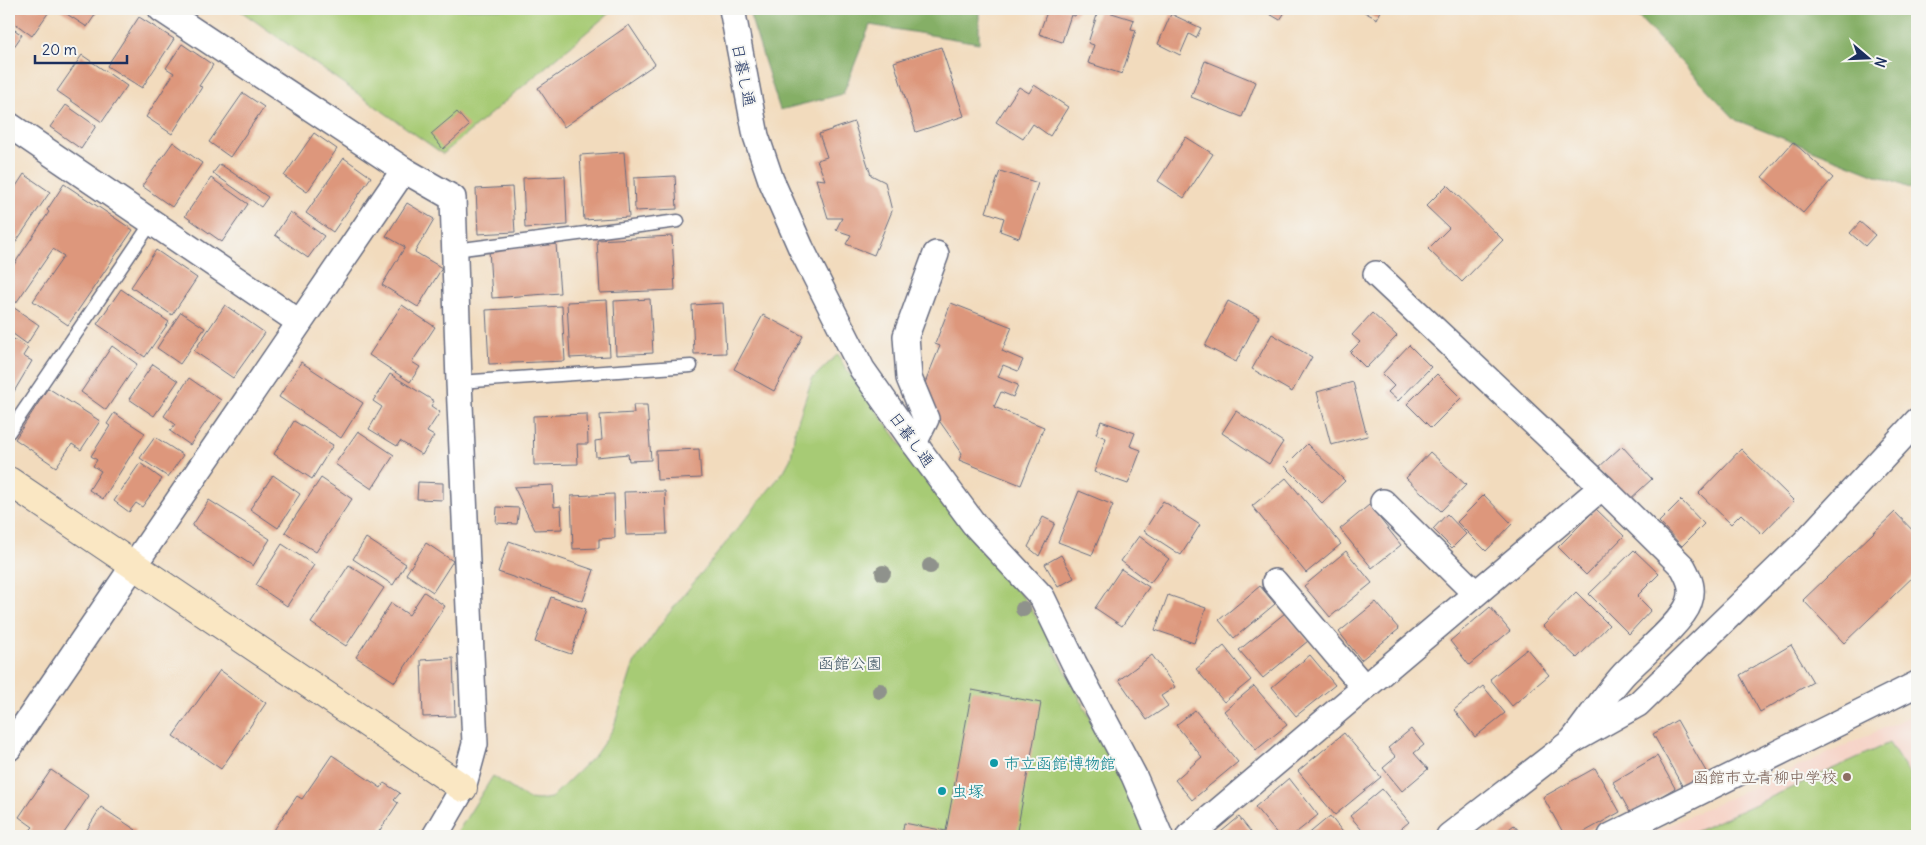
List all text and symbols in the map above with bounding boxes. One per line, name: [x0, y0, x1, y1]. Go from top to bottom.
scale bar: [35, 32, 128, 64]
north arrow: [1844, 32, 1894, 82]
text: 20 m: [42, 40, 77, 59]
street label: 日暮し通: [728, 42, 760, 108]
text: N: [1870, 55, 1890, 70]
street label: 日暮し通: [885, 407, 939, 471]
park label: 函館公園: [818, 653, 882, 673]
place label: 市立函館博物館: [1004, 753, 1116, 773]
marker: 市立函館博物館: [988, 757, 1000, 769]
place label: 函館市立青柳中学校: [1693, 767, 1837, 787]
marker: 函館市立青柳中学校: [1841, 771, 1853, 783]
place label: 虫塚: [952, 781, 984, 801]
marker: 虫塚: [936, 785, 948, 797]

